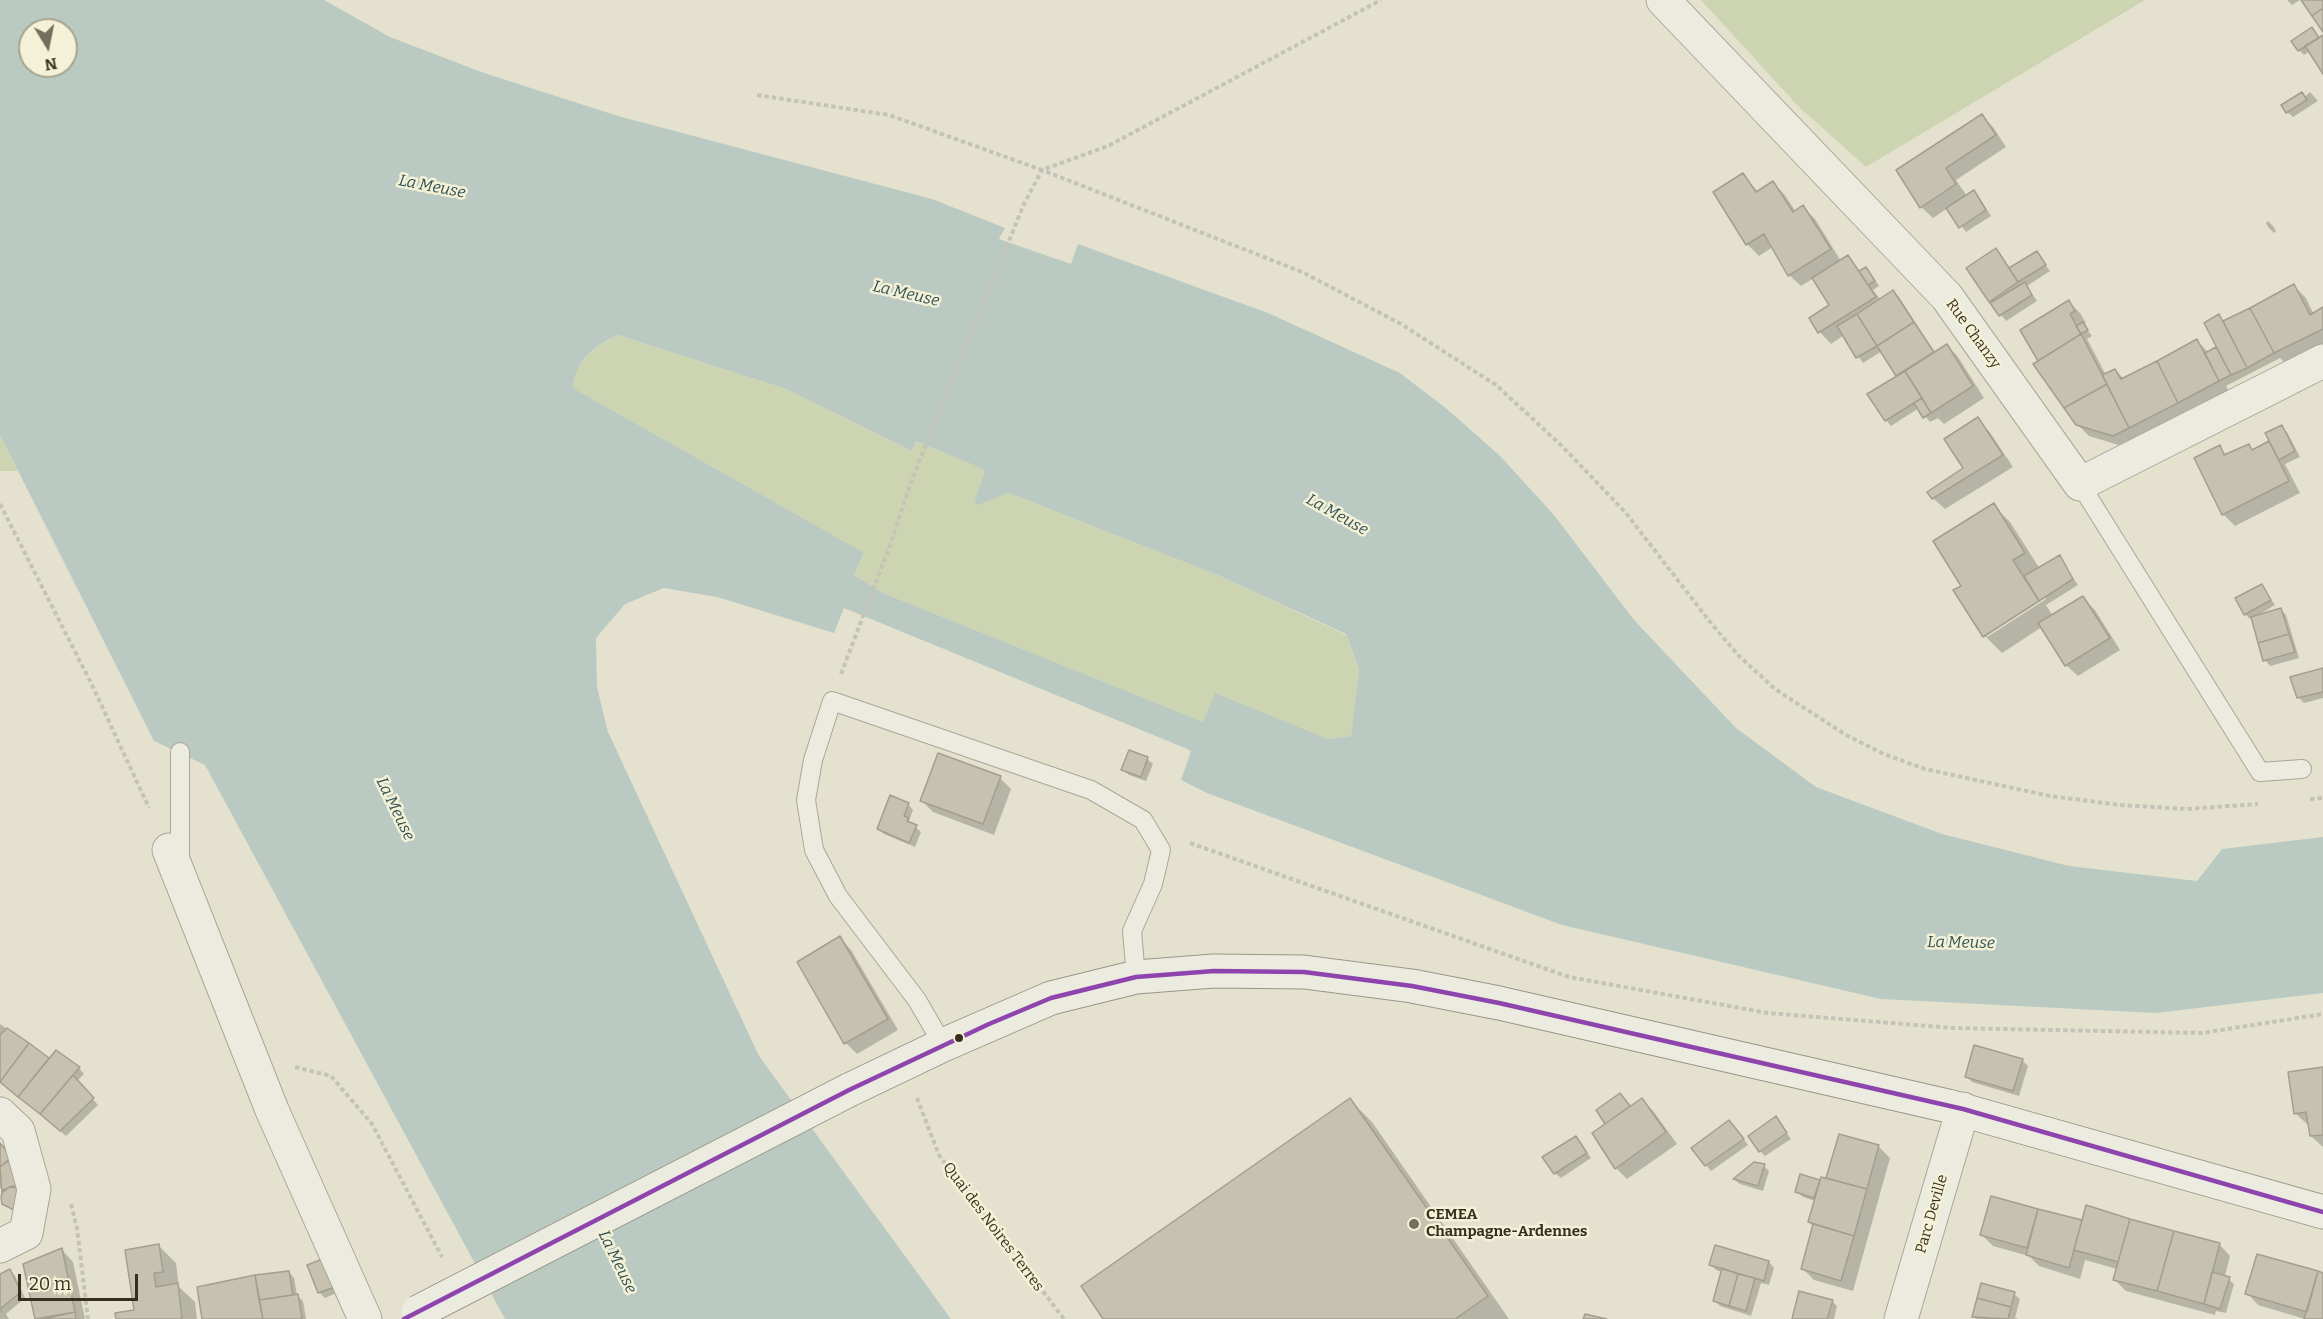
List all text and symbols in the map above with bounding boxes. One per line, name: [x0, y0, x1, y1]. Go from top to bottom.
north arrow: [18, 18, 78, 78]
text: N: [43, 54, 59, 75]
water label: La Meuse: [397, 171, 467, 203]
water label: La Meuse: [871, 277, 941, 311]
street label: Rue Chanzy: [1942, 296, 2004, 372]
water label: La Meuse: [1303, 490, 1371, 540]
water label: La Meuse: [372, 774, 418, 844]
water label: La Meuse: [1927, 933, 1995, 953]
unlabelled marker: [953, 1032, 965, 1044]
street label: Quai des Noires Terres: [939, 1159, 1047, 1295]
street label: Parc Deville: [1912, 1172, 1952, 1256]
place label: CEMEA Champagne-Ardennes: [1426, 1206, 1587, 1241]
marker: CEMEA Champagne-Ardennes: [1407, 1217, 1421, 1231]
water label: La Meuse: [594, 1227, 640, 1297]
scale bar: [21, 1262, 141, 1300]
text: 20 m: [29, 1273, 71, 1295]

